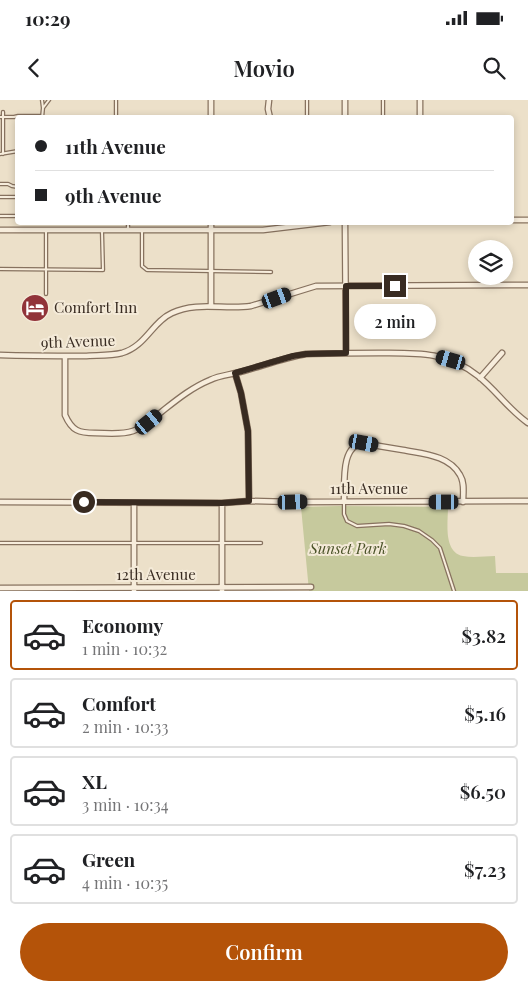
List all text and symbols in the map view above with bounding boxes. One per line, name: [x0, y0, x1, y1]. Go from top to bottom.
text: 10:29: [25, 5, 71, 31]
text: Movio: [233, 53, 295, 83]
icon: back: [20, 54, 48, 82]
icon: search: [480, 54, 508, 82]
text: 11th Avenue: [65, 133, 166, 159]
text: 9th Avenue: [65, 182, 162, 208]
map controls: [468, 240, 513, 285]
button: layers: [468, 240, 513, 285]
route end: [384, 275, 406, 297]
car: [260, 286, 293, 310]
hotel icon: Comfort Inn: [20, 293, 50, 323]
place label: Comfort Inn: [54, 297, 137, 317]
callout: 2 min: [354, 304, 436, 338]
text: 2 min: [375, 311, 415, 332]
street label: 9th Avenue: [40, 330, 116, 352]
car: [434, 349, 467, 371]
car: [132, 407, 165, 437]
car: [347, 433, 380, 453]
street label: 11th Avenue: [330, 478, 408, 498]
route start: [73, 491, 95, 513]
car: [277, 494, 308, 510]
car: [429, 495, 459, 510]
park label: Sunset Park: [308, 538, 387, 558]
street label: 12th Avenue: [116, 564, 196, 584]
text: Economy: [82, 612, 163, 638]
icon: car: [22, 613, 67, 658]
text: $3.82: [461, 622, 506, 648]
text: 1 min · 10:32: [82, 638, 167, 659]
text: Comfort: [82, 690, 156, 716]
icon: car: [22, 691, 67, 736]
text: $5.16: [464, 700, 506, 726]
text: 2 min · 10:33: [82, 716, 169, 737]
text: XL: [82, 768, 107, 794]
icon: car: [22, 769, 67, 814]
text: $6.50: [460, 778, 506, 804]
text: 3 min · 10:34: [82, 794, 169, 815]
text: Green: [82, 846, 135, 872]
icon: car: [22, 847, 67, 892]
text: $7.23: [464, 856, 506, 882]
text: 4 min · 10:35: [82, 872, 168, 893]
button: Confirm: [20, 923, 508, 981]

